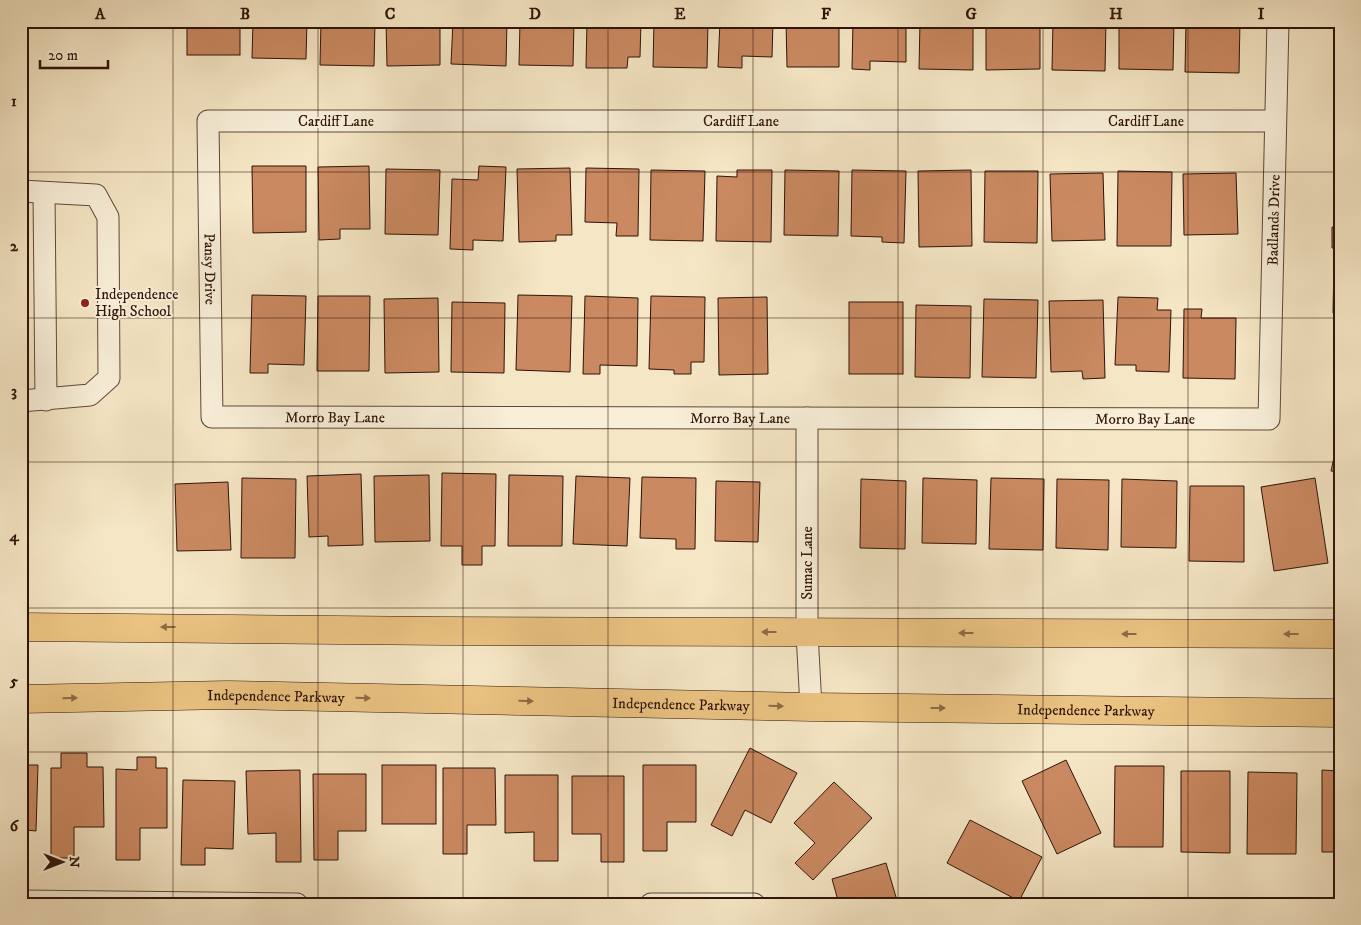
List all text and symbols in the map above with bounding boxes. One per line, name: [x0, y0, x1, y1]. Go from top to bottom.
text: A: [94, 4, 106, 24]
text: B: [240, 4, 250, 24]
text: C: [385, 4, 395, 24]
text: D: [529, 4, 541, 24]
text: E: [674, 4, 686, 24]
text: F: [821, 4, 831, 24]
text: G: [965, 4, 977, 24]
text: H: [1109, 4, 1123, 24]
text: I: [1258, 4, 1265, 24]
scale bar: [40, 38, 108, 70]
text: 20 m: [48, 46, 78, 65]
text: 1: [11, 91, 17, 111]
street label: Cardiff Lane: [298, 112, 374, 131]
street label: Cardiff Lane: [703, 112, 779, 131]
street label: Cardiff Lane: [1108, 112, 1184, 131]
street label: Badlands Drive: [1263, 174, 1285, 266]
street label: Pansy Drive: [200, 233, 219, 305]
text: 2: [10, 236, 19, 256]
place label: Independence High School: [95, 285, 178, 321]
marker: Independence High School: [79, 297, 91, 309]
text: 3: [11, 381, 17, 401]
street label: Morro Bay Lane: [285, 408, 385, 427]
street label: Morro Bay Lane: [690, 409, 790, 428]
street label: Morro Bay Lane: [1095, 410, 1195, 429]
text: 4: [8, 526, 19, 546]
street label: Sumac Lane: [798, 526, 817, 600]
one-way arrow: [159, 623, 175, 631]
one-way arrow: [760, 628, 776, 636]
one-way arrow: [958, 629, 974, 637]
one-way arrow: [1120, 630, 1136, 638]
one-way arrow: [1283, 630, 1299, 638]
text: 5: [9, 671, 18, 691]
street label: Independence Parkway: [207, 686, 346, 707]
one-way arrow: [62, 694, 78, 702]
one-way arrow: [356, 694, 372, 702]
street label: Independence Parkway: [612, 694, 751, 716]
one-way arrow: [518, 697, 534, 705]
street label: Independence Parkway: [1017, 700, 1156, 721]
one-way arrow: [768, 702, 784, 710]
one-way arrow: [930, 704, 946, 712]
text: 6: [10, 816, 20, 836]
north arrow: [38, 838, 88, 888]
text: N: [65, 856, 83, 868]

